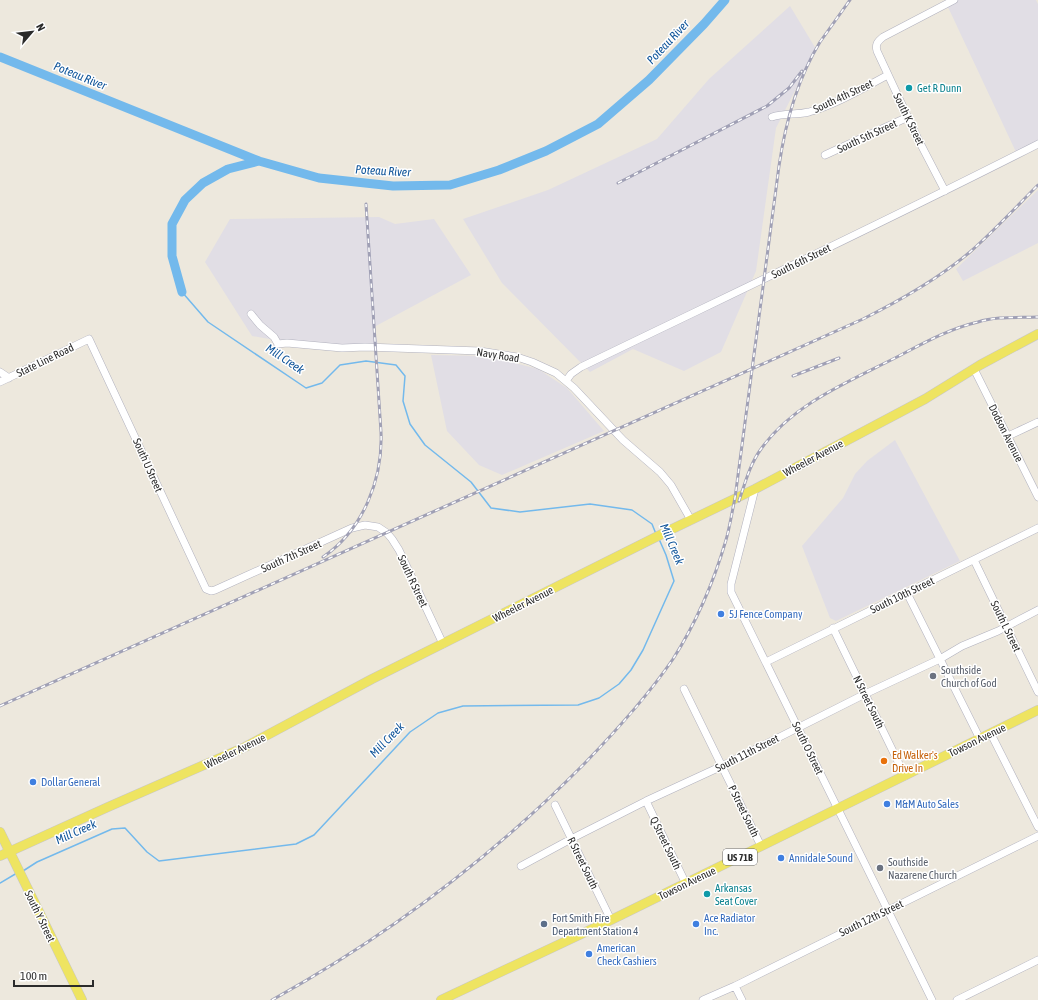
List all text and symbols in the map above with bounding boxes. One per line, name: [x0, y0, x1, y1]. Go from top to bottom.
north arrow: [12, 12, 52, 52]
water label: Poteau River: [644, 17, 692, 67]
text: N: [34, 22, 48, 33]
water label: Poteau River: [52, 59, 109, 93]
street label: South 4th Street: [811, 77, 875, 115]
place label: Get R Dunn: [917, 82, 962, 94]
marker: Get R Dunn: [904, 83, 914, 93]
street label: South K Street: [891, 91, 927, 147]
street label: South 5th Street: [835, 117, 899, 155]
water label: Poteau River: [355, 163, 412, 179]
street label: South 6th Street: [769, 241, 833, 281]
street label: State Line Road: [14, 341, 76, 379]
water label: Mill Creek: [263, 341, 307, 377]
street label: Navy Road: [476, 346, 520, 364]
street label: Dodson Avenue: [986, 402, 1026, 464]
street label: South U Street: [131, 436, 165, 494]
street label: Wheeler Avenue: [781, 437, 845, 479]
water label: Mill Creek: [657, 521, 687, 567]
street label: South 7th Street: [259, 537, 323, 575]
street label: South R Street: [396, 553, 430, 609]
street label: South 10th Street: [868, 574, 936, 616]
street label: Wheeler Avenue: [491, 584, 555, 624]
street label: South L Street: [989, 599, 1023, 653]
place label: 5J Fence Company: [729, 608, 803, 620]
marker: 5J Fence Company: [716, 609, 726, 619]
place label: Southside Church of God: [941, 664, 997, 689]
marker: Southside Church of God: [928, 671, 938, 681]
street label: N Street South: [851, 674, 887, 730]
water label: Mill Creek: [367, 719, 408, 760]
street label: South O Street: [790, 720, 826, 776]
street label: Towson Avenue: [946, 721, 1008, 759]
street label: Wheeler Avenue: [203, 731, 267, 771]
street label: South 11th Street: [713, 732, 781, 774]
place label: Ed Walker's Drive In: [892, 749, 938, 774]
marker: Ed Walker's Drive In: [879, 756, 889, 766]
place label: Dollar General: [41, 776, 100, 788]
marker: Dollar General: [28, 777, 38, 787]
street label: P Street South: [726, 783, 762, 839]
place label: M&M Auto Sales: [895, 798, 959, 810]
marker: M&M Auto Sales: [882, 799, 892, 809]
street label: Q Street South: [648, 815, 684, 871]
water label: Mill Creek: [53, 817, 99, 847]
street label: R Street South: [565, 835, 601, 891]
road number: US 71B: [723, 849, 757, 865]
place label: Annidale Sound: [789, 852, 853, 864]
marker: Annidale Sound: [776, 853, 786, 863]
place label: Southside Nazarene Church: [888, 856, 957, 881]
marker: Southside Nazarene Church: [875, 863, 885, 873]
street label: Towson Avenue: [656, 864, 718, 902]
place label: Arkansas Seat Cover: [715, 882, 758, 907]
street label: South Y Street: [22, 888, 58, 944]
marker: Arkansas Seat Cover: [702, 889, 712, 899]
street label: South 12th Street: [837, 897, 905, 939]
place label: Fort Smith Fire Department Station 4: [552, 912, 639, 937]
place label: Ace Radiator Inc.: [704, 912, 756, 937]
marker: Fort Smith Fire Department Station 4: [539, 919, 549, 929]
marker: Ace Radiator Inc.: [691, 919, 701, 929]
place label: American Check Cashiers: [597, 942, 657, 967]
marker: American Check Cashiers: [584, 949, 594, 959]
scale bar: [14, 962, 93, 988]
text: 100 m: [20, 969, 47, 983]

